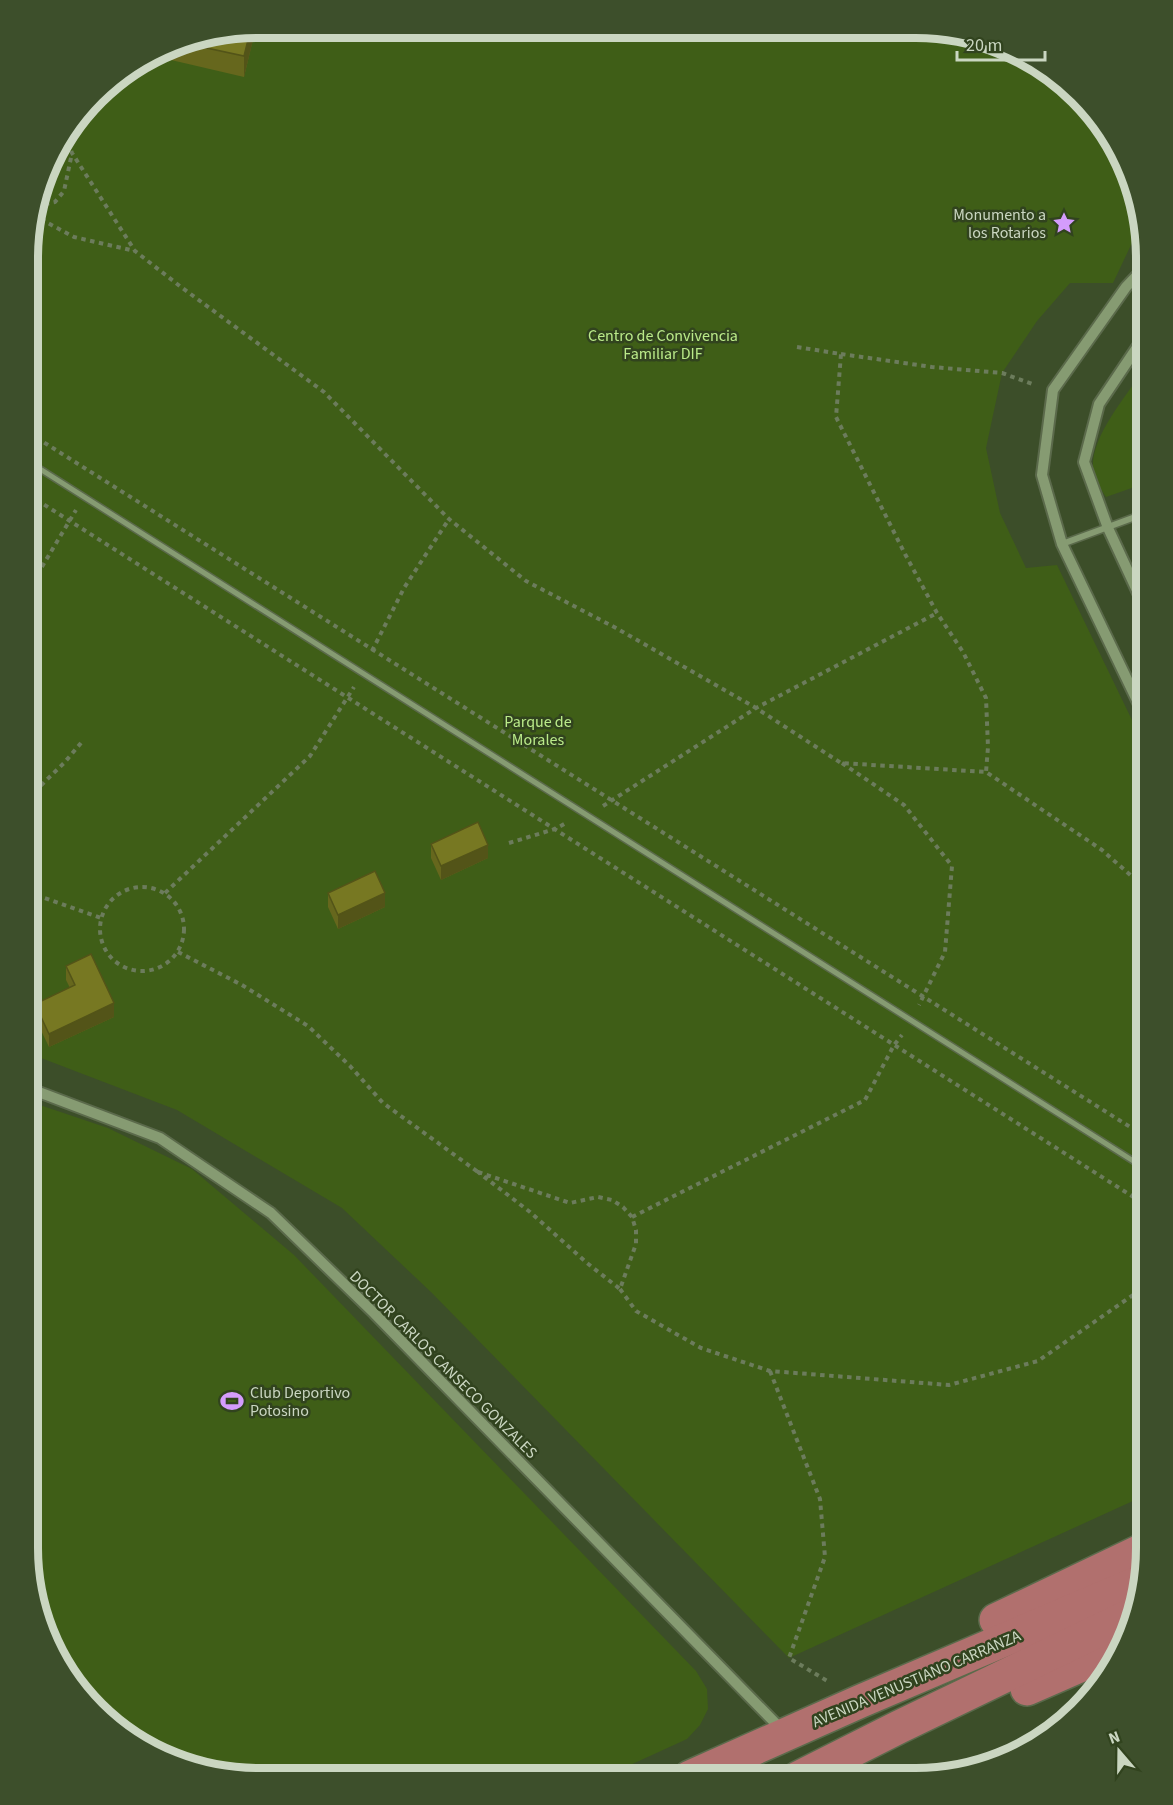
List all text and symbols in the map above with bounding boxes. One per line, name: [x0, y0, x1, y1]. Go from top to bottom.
scale bar: [957, 24, 1046, 62]
text: 20 m: [966, 33, 1002, 58]
place label: Monumento a los Rotarios: [953, 204, 1046, 244]
place icon: Monumento a los Rotarios: [1051, 210, 1077, 236]
park label: Centro de Convivencia Familiar DIF: [588, 325, 738, 365]
park label: Parque de Morales: [504, 711, 572, 751]
street label: DOCTOR CARLOS CANSECO GONZALES: [344, 1266, 542, 1464]
place label: Club Deportivo Potosino: [250, 1382, 350, 1422]
sports icon: Club Deportivo Potosino: [219, 1388, 245, 1414]
street label: AVENIDA VENUSTIANO CARRANZA: [809, 1625, 1024, 1733]
north arrow: [1089, 1721, 1149, 1781]
text: N: [1105, 1726, 1123, 1750]

